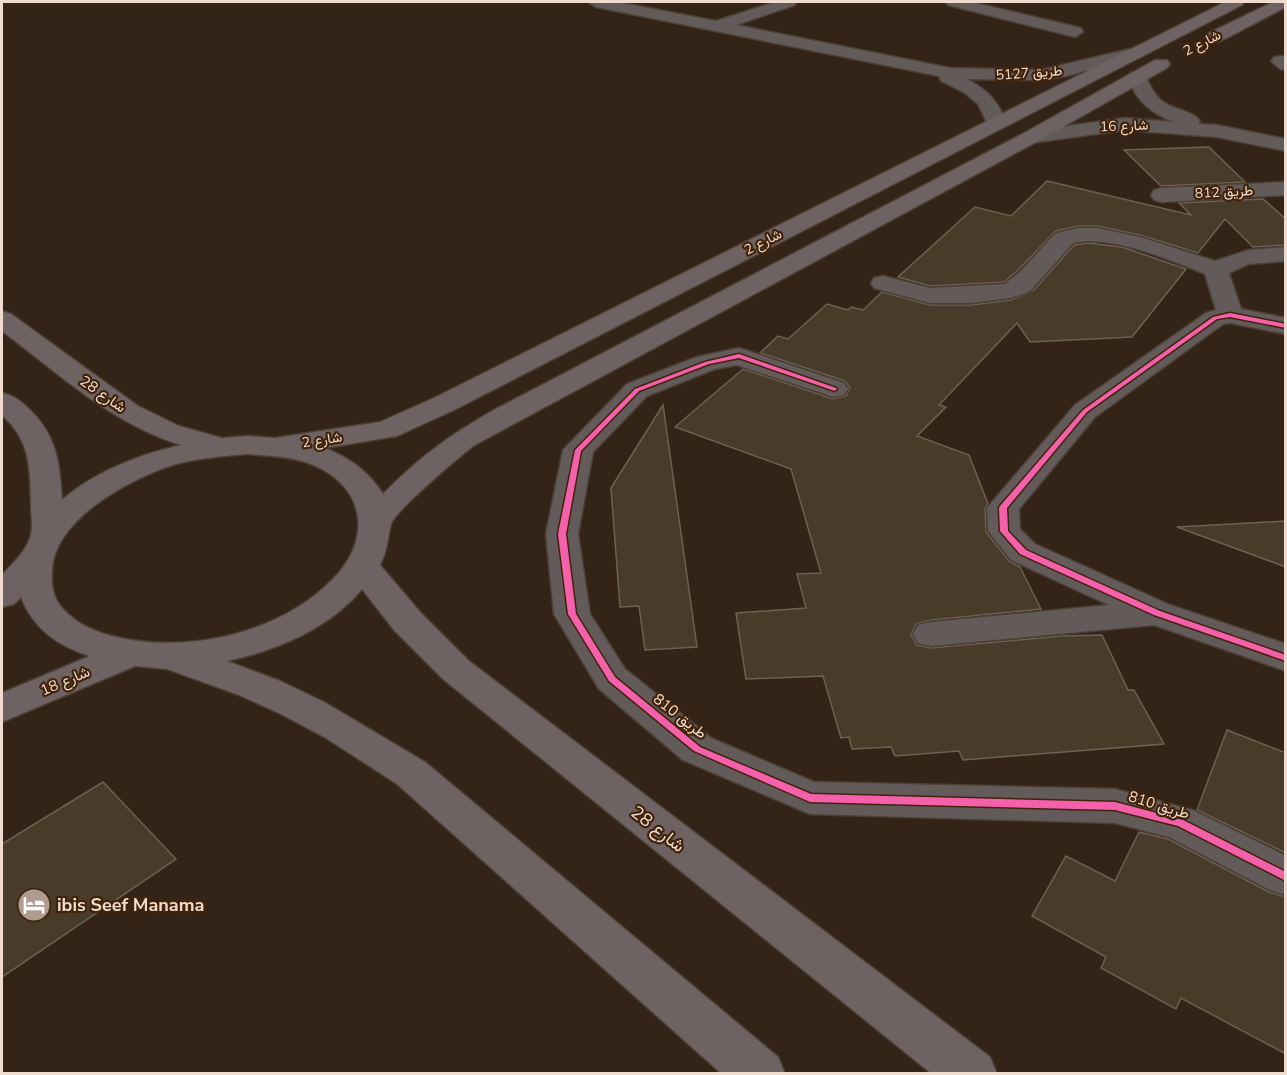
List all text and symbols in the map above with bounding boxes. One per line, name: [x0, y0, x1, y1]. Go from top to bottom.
street label: شارع 2: [1180, 25, 1225, 61]
street label: طريق 5127: [995, 61, 1063, 85]
street label: شارع 16: [1099, 116, 1149, 137]
street label: طريق 812: [1194, 181, 1254, 203]
street label: شارع 2: [741, 224, 786, 260]
street label: شارع 28: [75, 371, 130, 418]
street label: شارع 2: [301, 427, 343, 454]
street label: شارع 18: [37, 662, 93, 701]
street label: طريق 810: [649, 689, 711, 743]
street label: طريق 810: [1126, 786, 1192, 824]
street label: شارع 28: [626, 800, 690, 858]
hotel icon: ibis Seef Manama: [16, 887, 52, 923]
place label: ibis Seef Manama: [57, 893, 204, 917]

